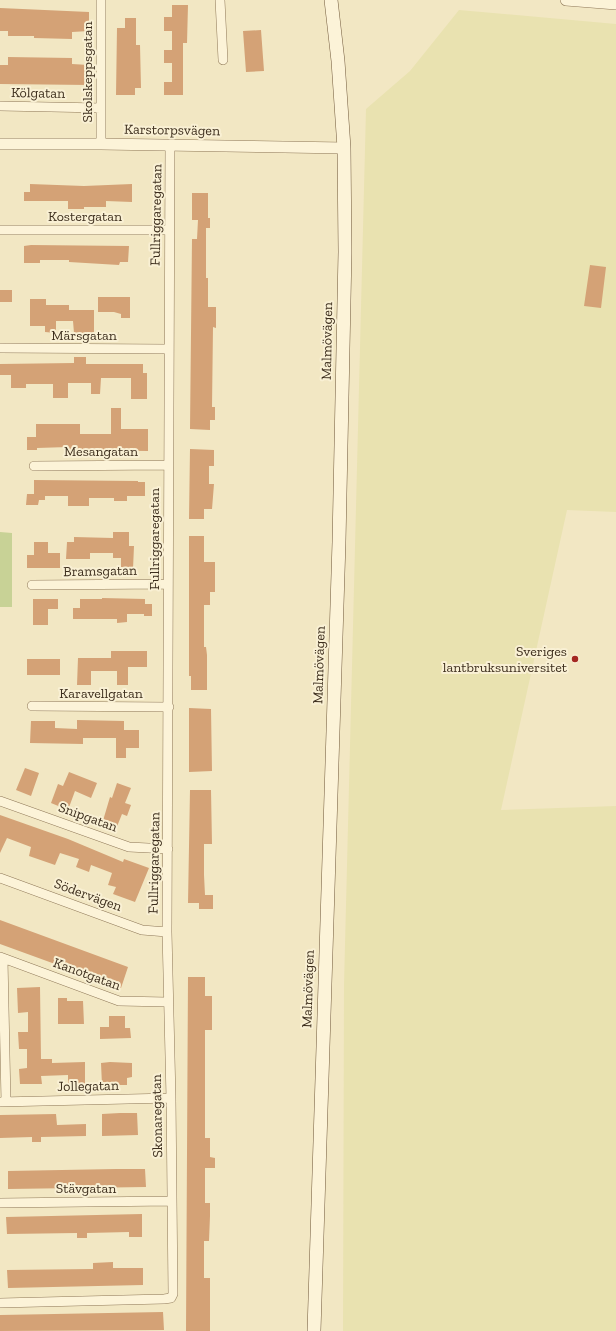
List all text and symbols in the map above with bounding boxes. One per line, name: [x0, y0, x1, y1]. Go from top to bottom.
street label: Skolskeppsgatan: [79, 21, 96, 123]
street label: Kölgatan: [11, 84, 65, 102]
street label: Karstorpsvägen: [124, 121, 220, 139]
street label: Fullriggaregatan: [147, 164, 165, 266]
street label: Kostergatan: [48, 208, 122, 225]
street label: Malmövägen: [318, 302, 336, 380]
street label: Märsgatan: [51, 327, 117, 344]
street label: Mesangatan: [64, 443, 138, 460]
street label: Fullriggaregatan: [146, 488, 163, 590]
street label: Bramsgatan: [63, 562, 137, 580]
street label: Malmövägen: [309, 626, 329, 704]
place label: Sveriges lantbruksuniversitet: [443, 643, 568, 676]
marker: Sveriges lantbruksuniversitet: [570, 654, 580, 664]
street label: Karavellgatan: [59, 685, 143, 702]
street label: Snipgatan: [56, 798, 120, 836]
street label: Fullriggaregatan: [145, 812, 163, 914]
street label: Södervägen: [52, 875, 124, 915]
street label: Malmövägen: [298, 950, 318, 1028]
street label: Kanotgatan: [51, 954, 123, 994]
street label: Skonaregatan: [148, 1074, 166, 1158]
street label: Jollegatan: [57, 1077, 119, 1095]
street label: Stävgatan: [56, 1180, 116, 1197]

